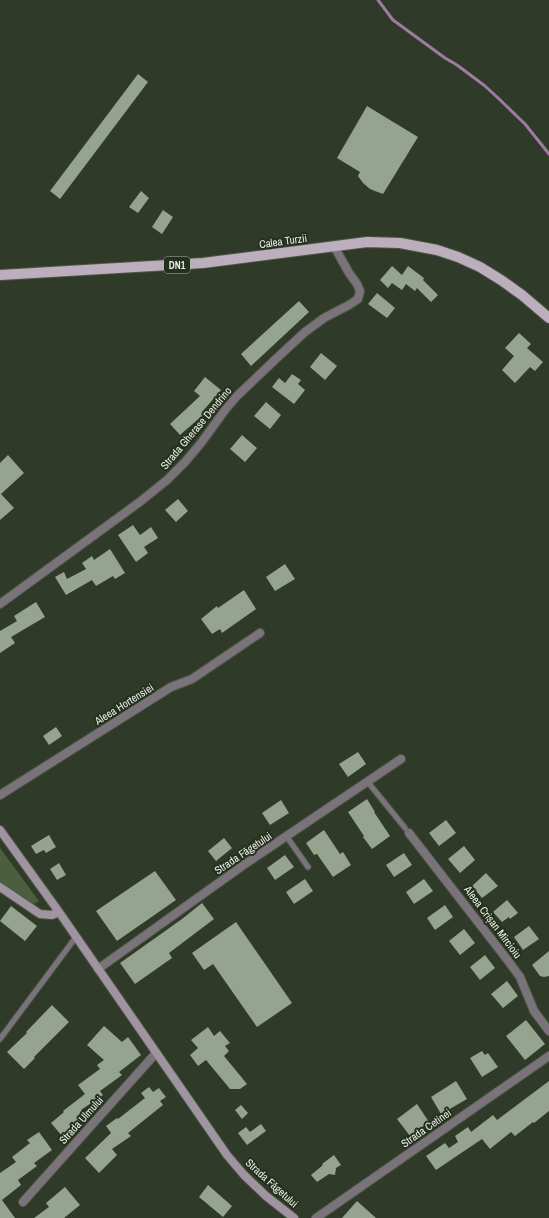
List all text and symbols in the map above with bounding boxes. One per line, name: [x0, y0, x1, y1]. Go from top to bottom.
street label: Calea Turzii: [258, 231, 308, 251]
road number: DN1: [164, 257, 190, 273]
street label: Strada Gherase Dendrino: [157, 384, 235, 472]
street label: Aleea Hortensiei: [91, 680, 156, 728]
street label: Strada Făgetului: [212, 829, 274, 877]
street label: Aleea Crișan Mircioiu: [461, 882, 525, 961]
street label: Strada Ulmului: [56, 1093, 106, 1147]
street label: Strada Cetinei: [398, 1106, 454, 1150]
street label: Strada Făgetului: [243, 1156, 301, 1210]

